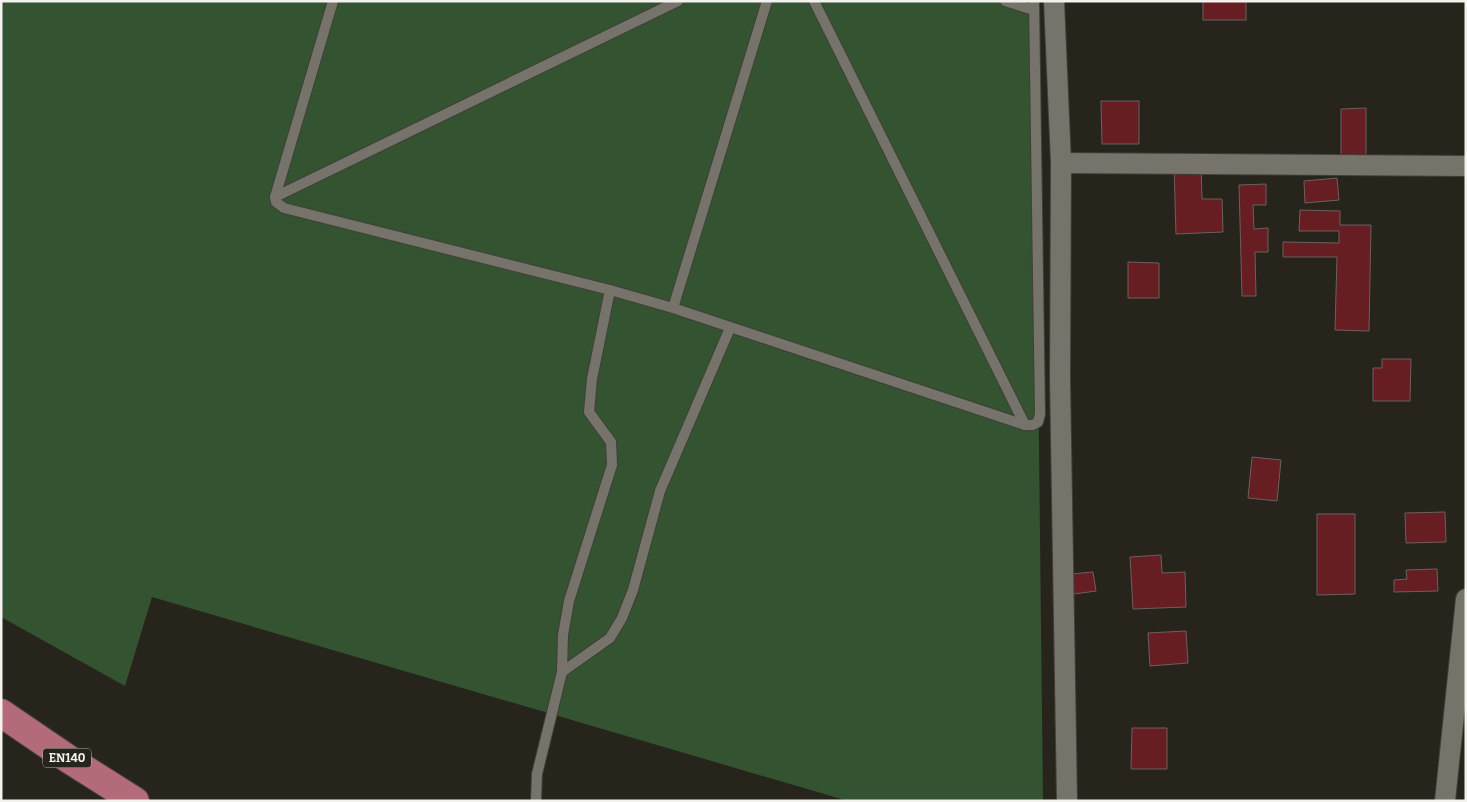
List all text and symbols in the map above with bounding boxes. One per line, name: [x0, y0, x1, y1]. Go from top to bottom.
road number: EN140: [43, 748, 91, 768]

